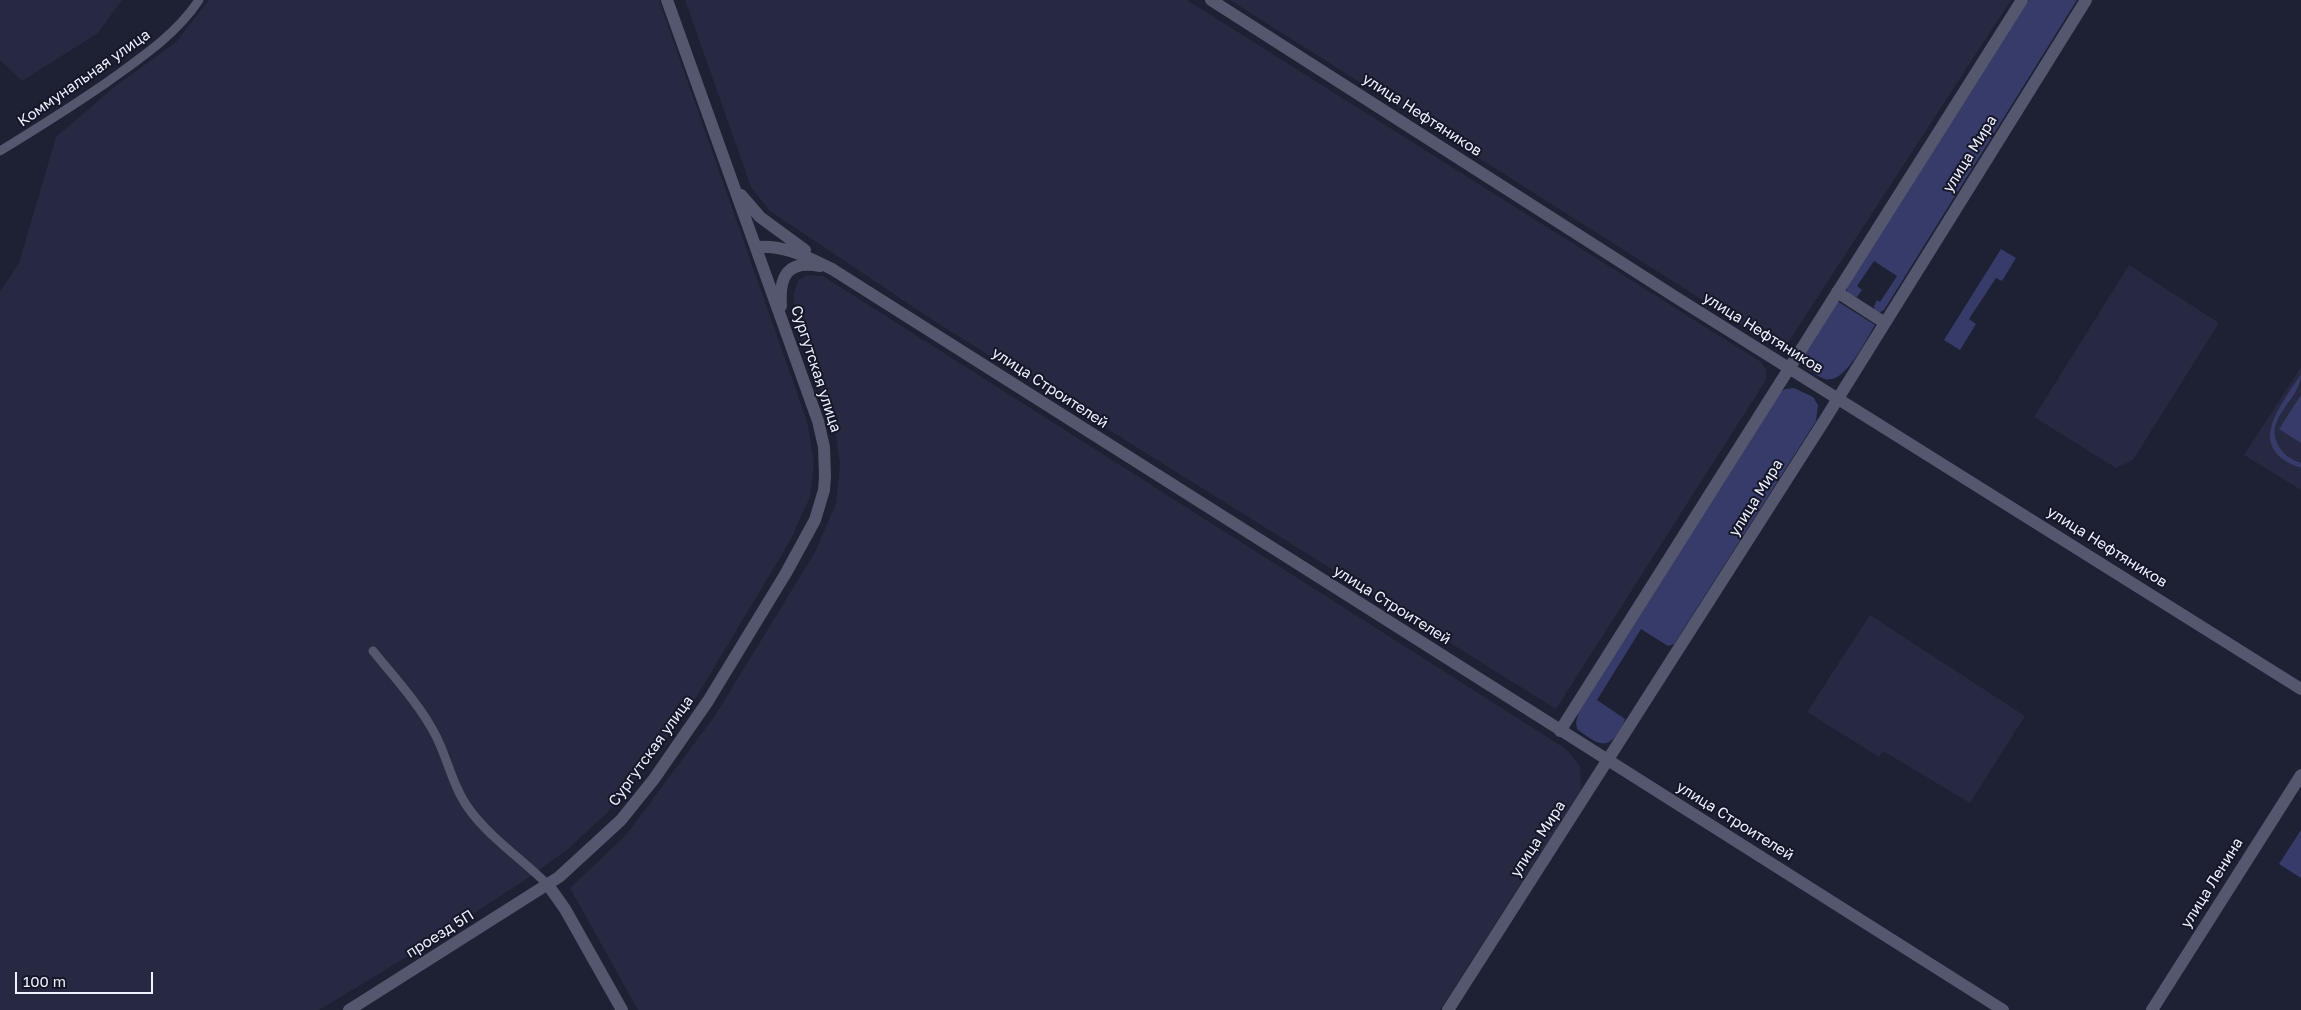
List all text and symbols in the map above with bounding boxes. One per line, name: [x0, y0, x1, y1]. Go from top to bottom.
street label: Коммунальная улица: [14, 26, 154, 130]
street label: улица Нефтяников: [1359, 70, 1485, 160]
street label: улица Мира: [1939, 112, 2001, 196]
street label: улица Нефтяников: [1699, 289, 1827, 377]
street label: Сургутская улица: [787, 303, 845, 435]
street label: улица Строителей: [988, 344, 1112, 432]
street label: улица Мира: [1725, 456, 1787, 540]
street label: улица Нефтяников: [2043, 503, 2171, 591]
street label: улица Строителей: [1330, 562, 1454, 648]
street label: Сургутская улица: [605, 692, 697, 810]
street label: улица Строителей: [1673, 778, 1797, 864]
street label: улица Мира: [1507, 797, 1569, 881]
street label: улица Ленина: [2177, 835, 2247, 931]
street label: проезд 5П: [403, 906, 477, 962]
scale bar: [18, 962, 155, 994]
text: 100 m: [23, 972, 66, 990]

